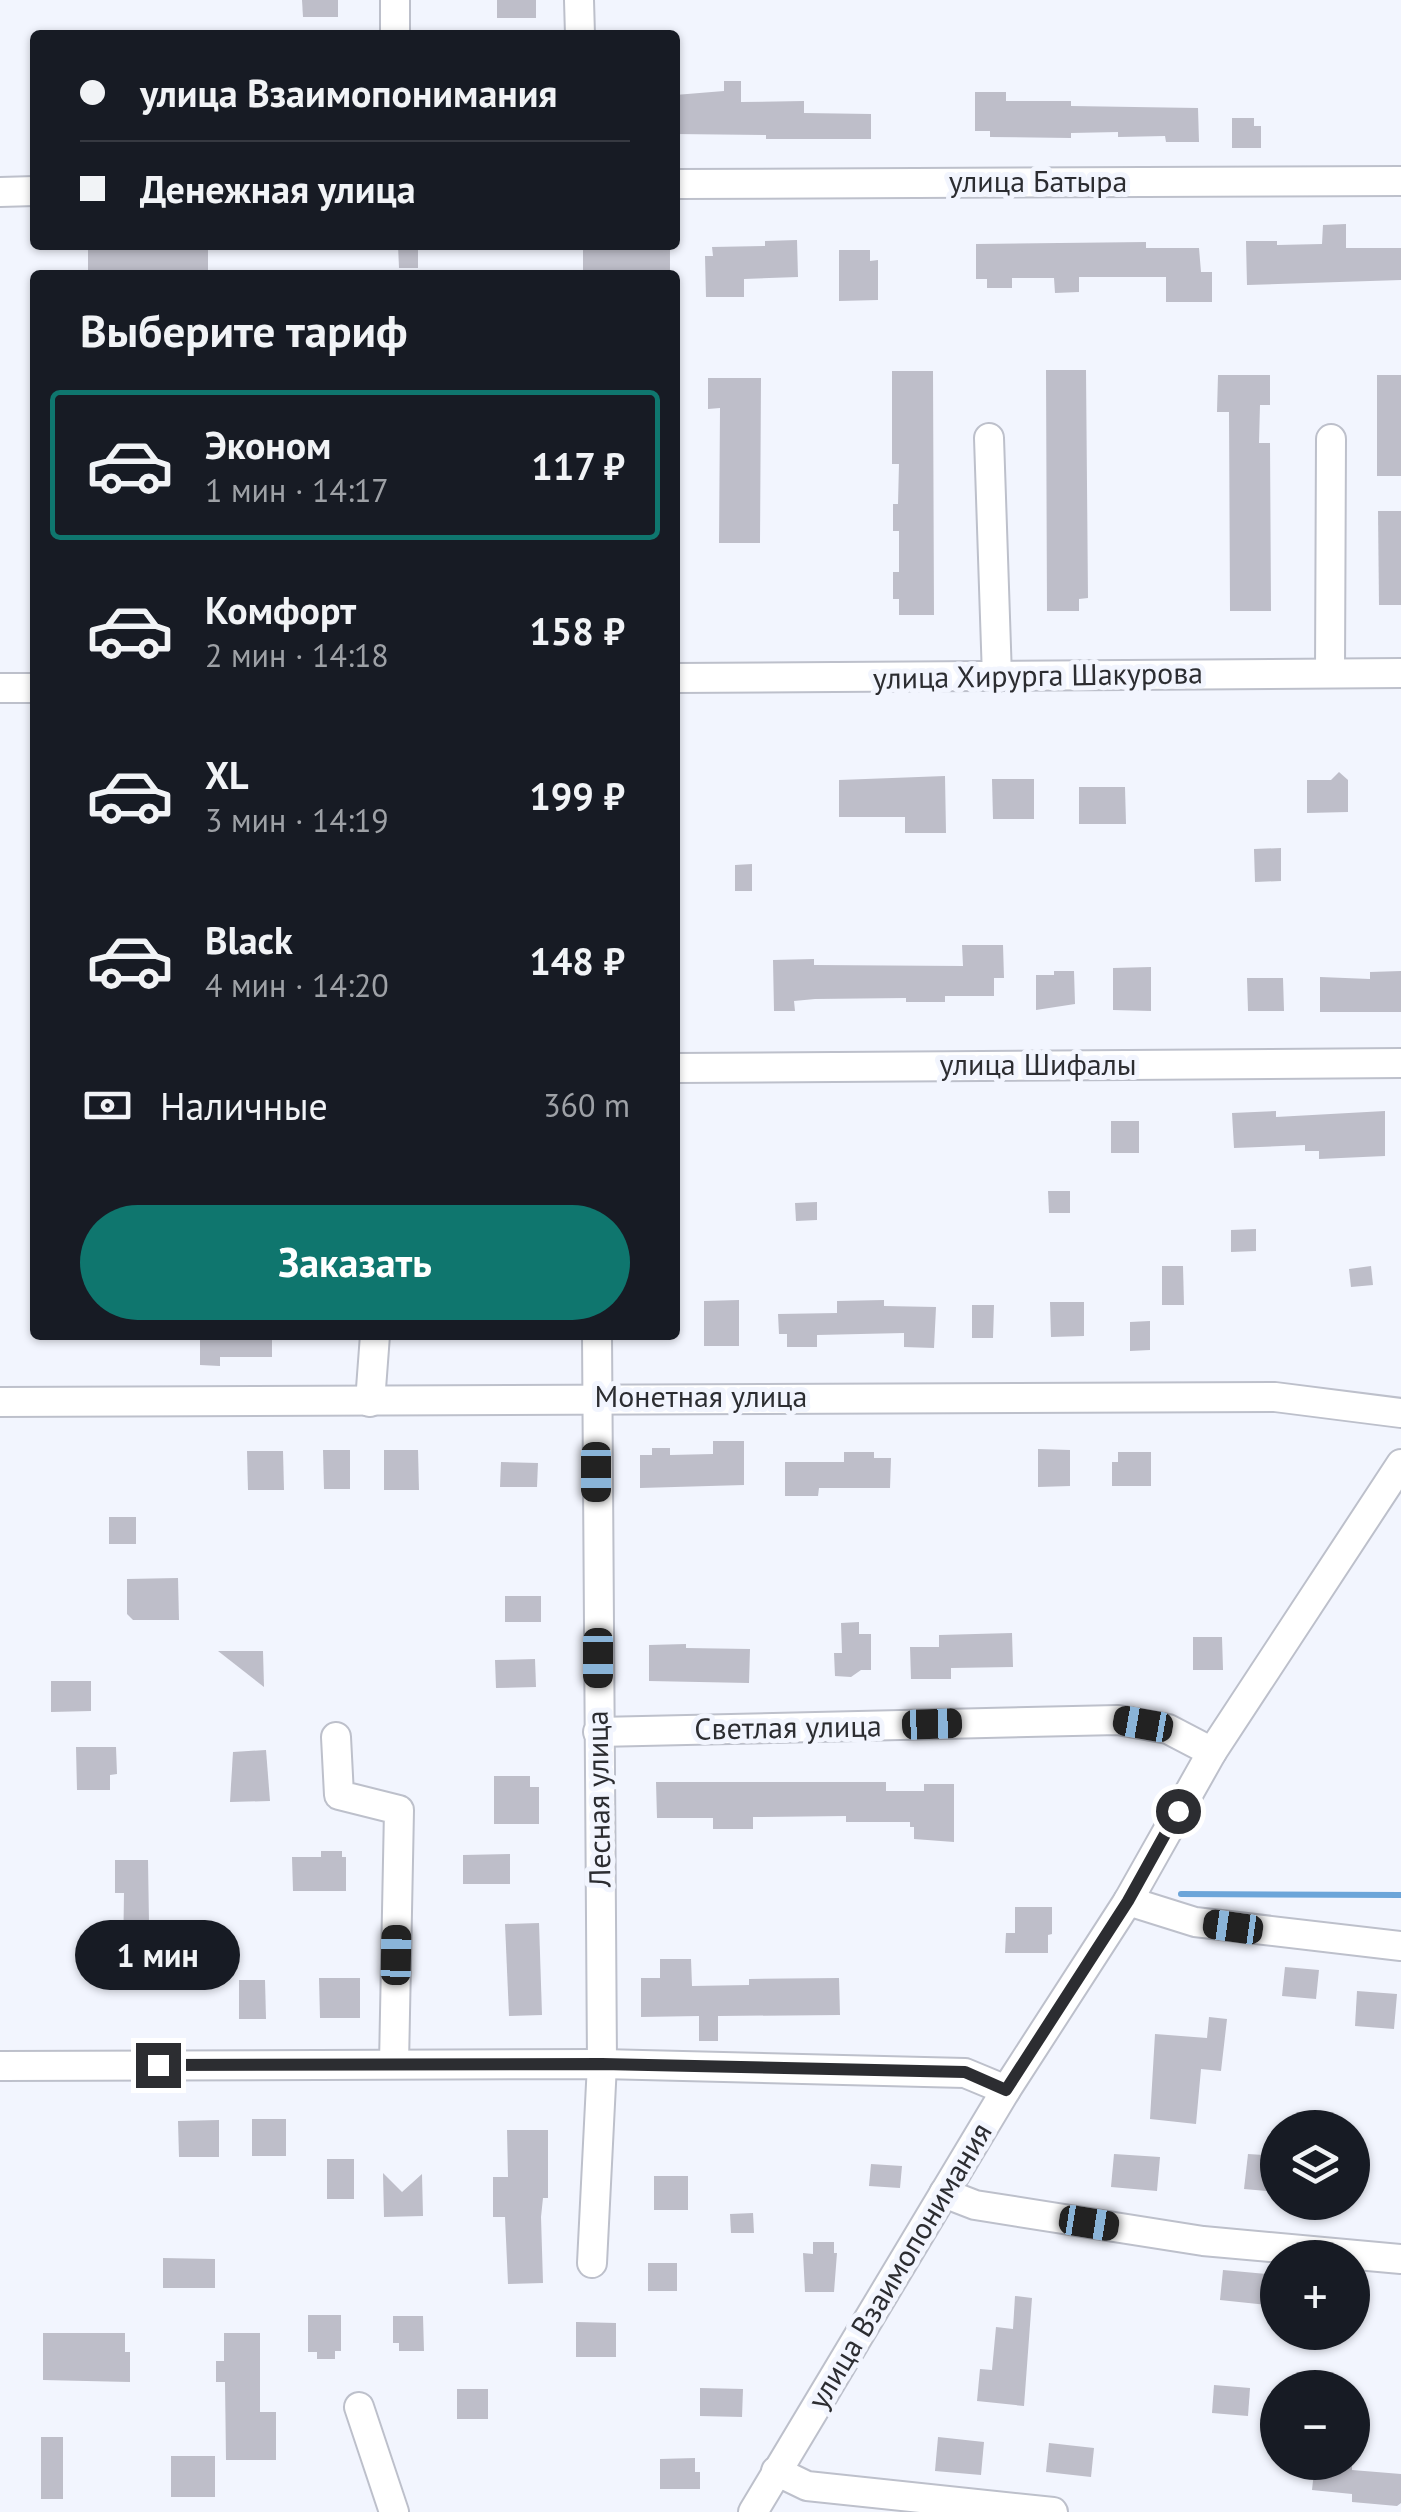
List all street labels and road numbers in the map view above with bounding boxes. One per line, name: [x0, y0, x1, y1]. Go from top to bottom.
street label: улица Батыра: [949, 161, 1127, 200]
street label: улица Хирурга Шакурова: [873, 652, 1203, 697]
street label: улица Шифалы: [939, 1044, 1137, 1083]
street label: Монетная улица: [595, 1376, 807, 1415]
street label: Светлая улица: [694, 1705, 882, 1748]
street label: Лесная улица: [576, 1710, 619, 1889]
street label: улица Взаимопонимания: [798, 2115, 1000, 2416]

